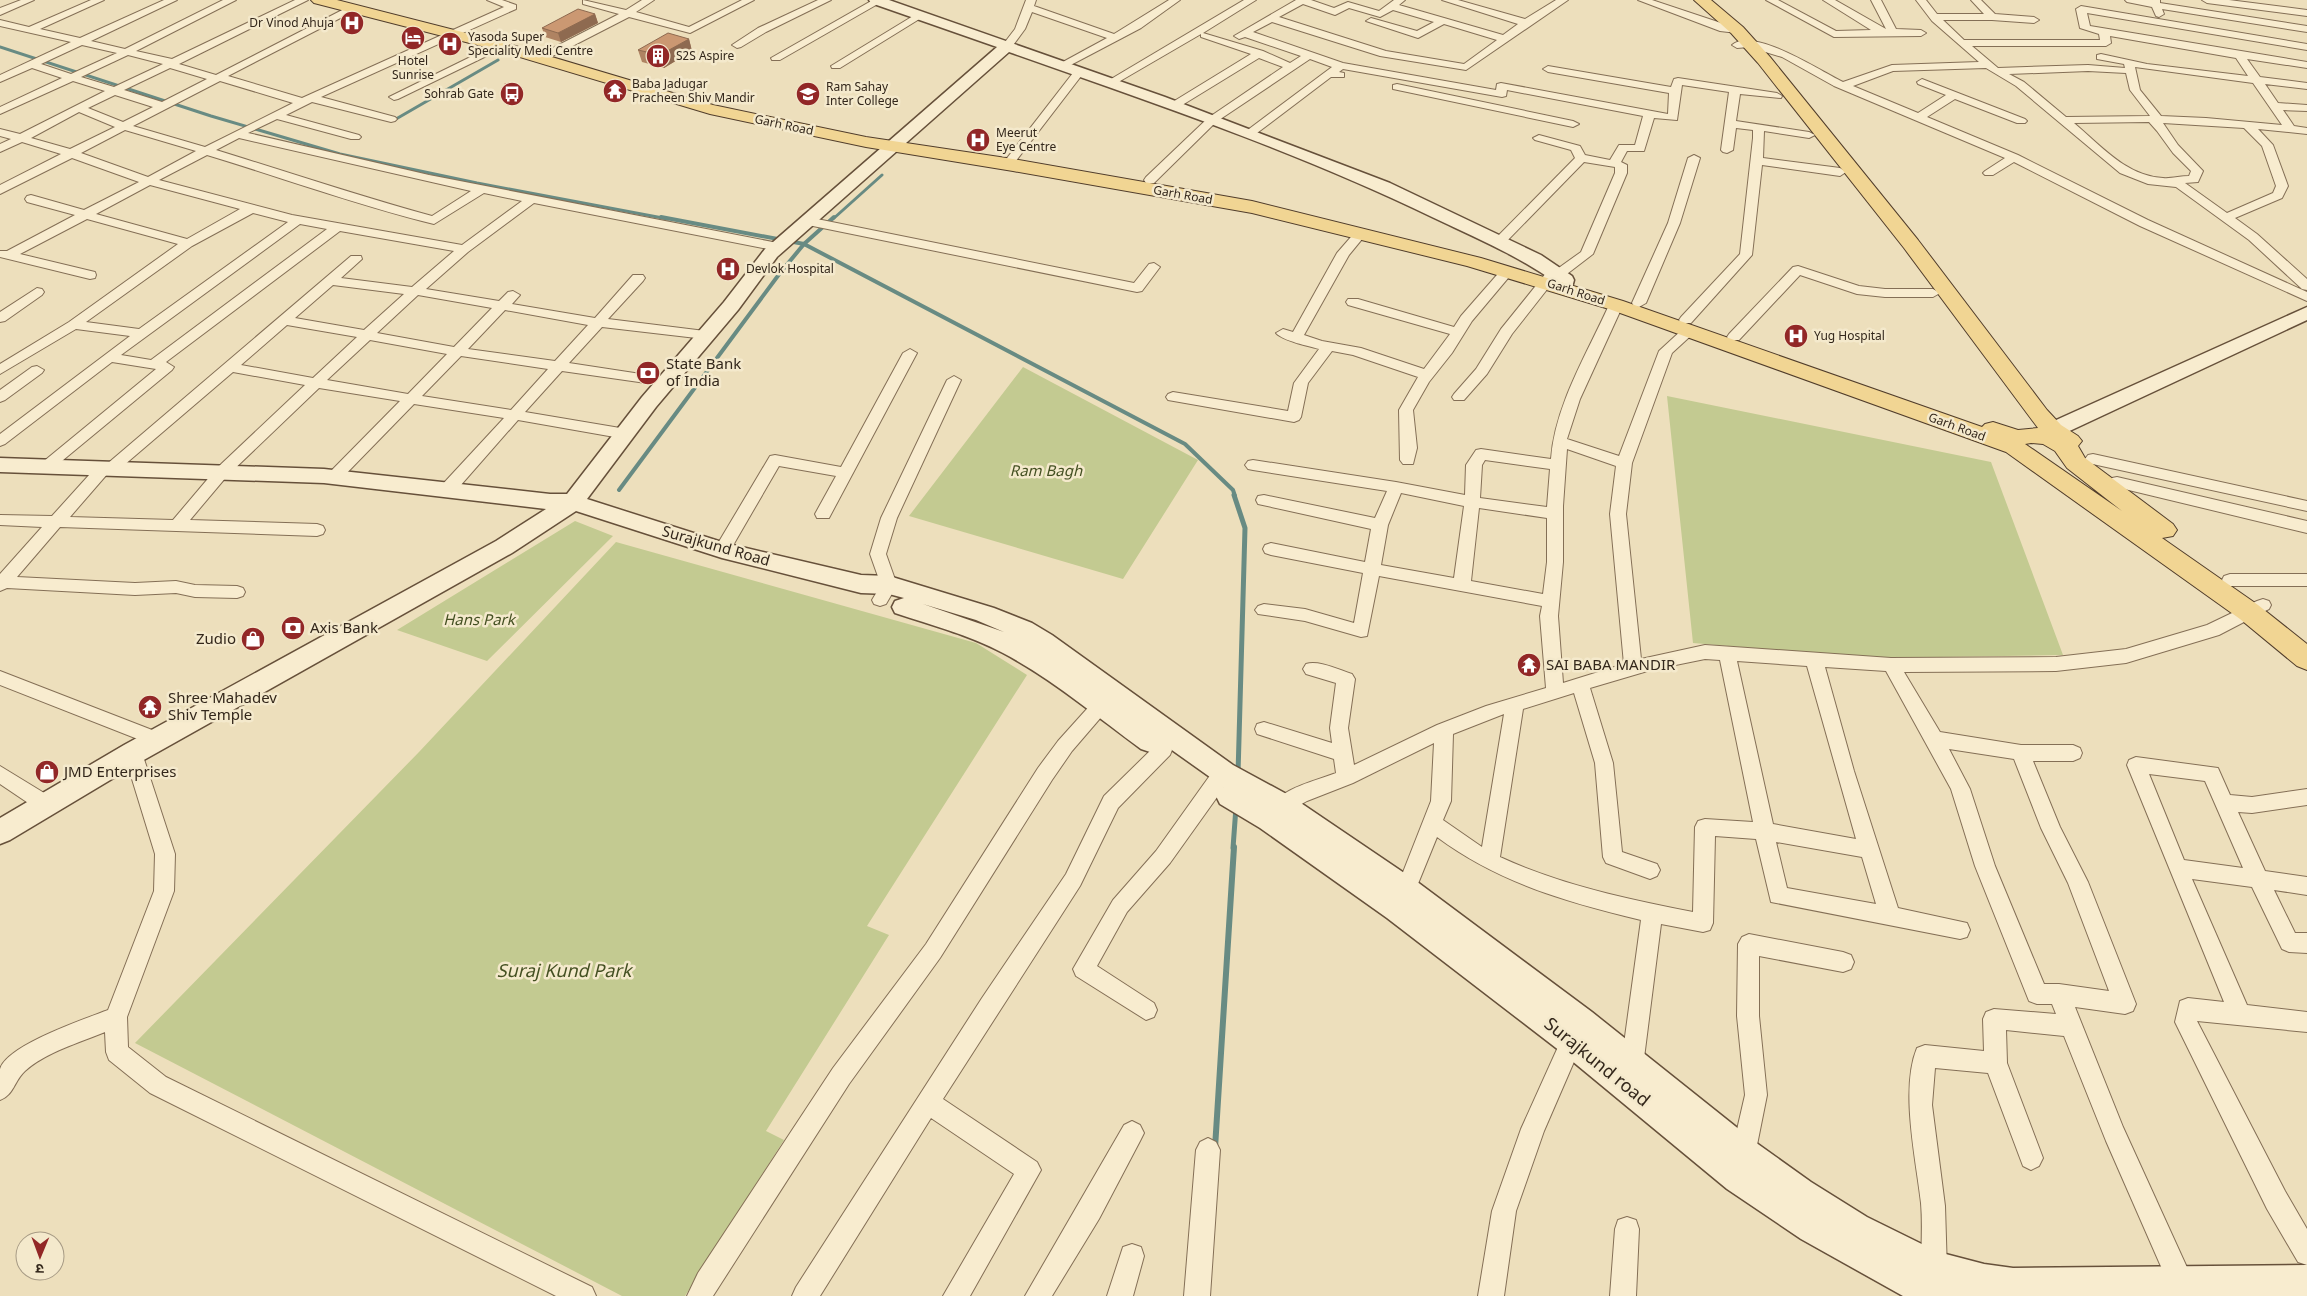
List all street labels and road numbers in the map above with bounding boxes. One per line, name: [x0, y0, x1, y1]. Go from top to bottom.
street label: Garh Road: [753, 112, 815, 140]
street label: Garh Road: [1152, 183, 1214, 209]
street label: Garh Road: [1545, 276, 1607, 310]
street label: Garh Road: [1926, 410, 1987, 446]
street label: Surajkund Road: [659, 523, 772, 572]
street label: Surajkund road: [1538, 1013, 1654, 1113]

